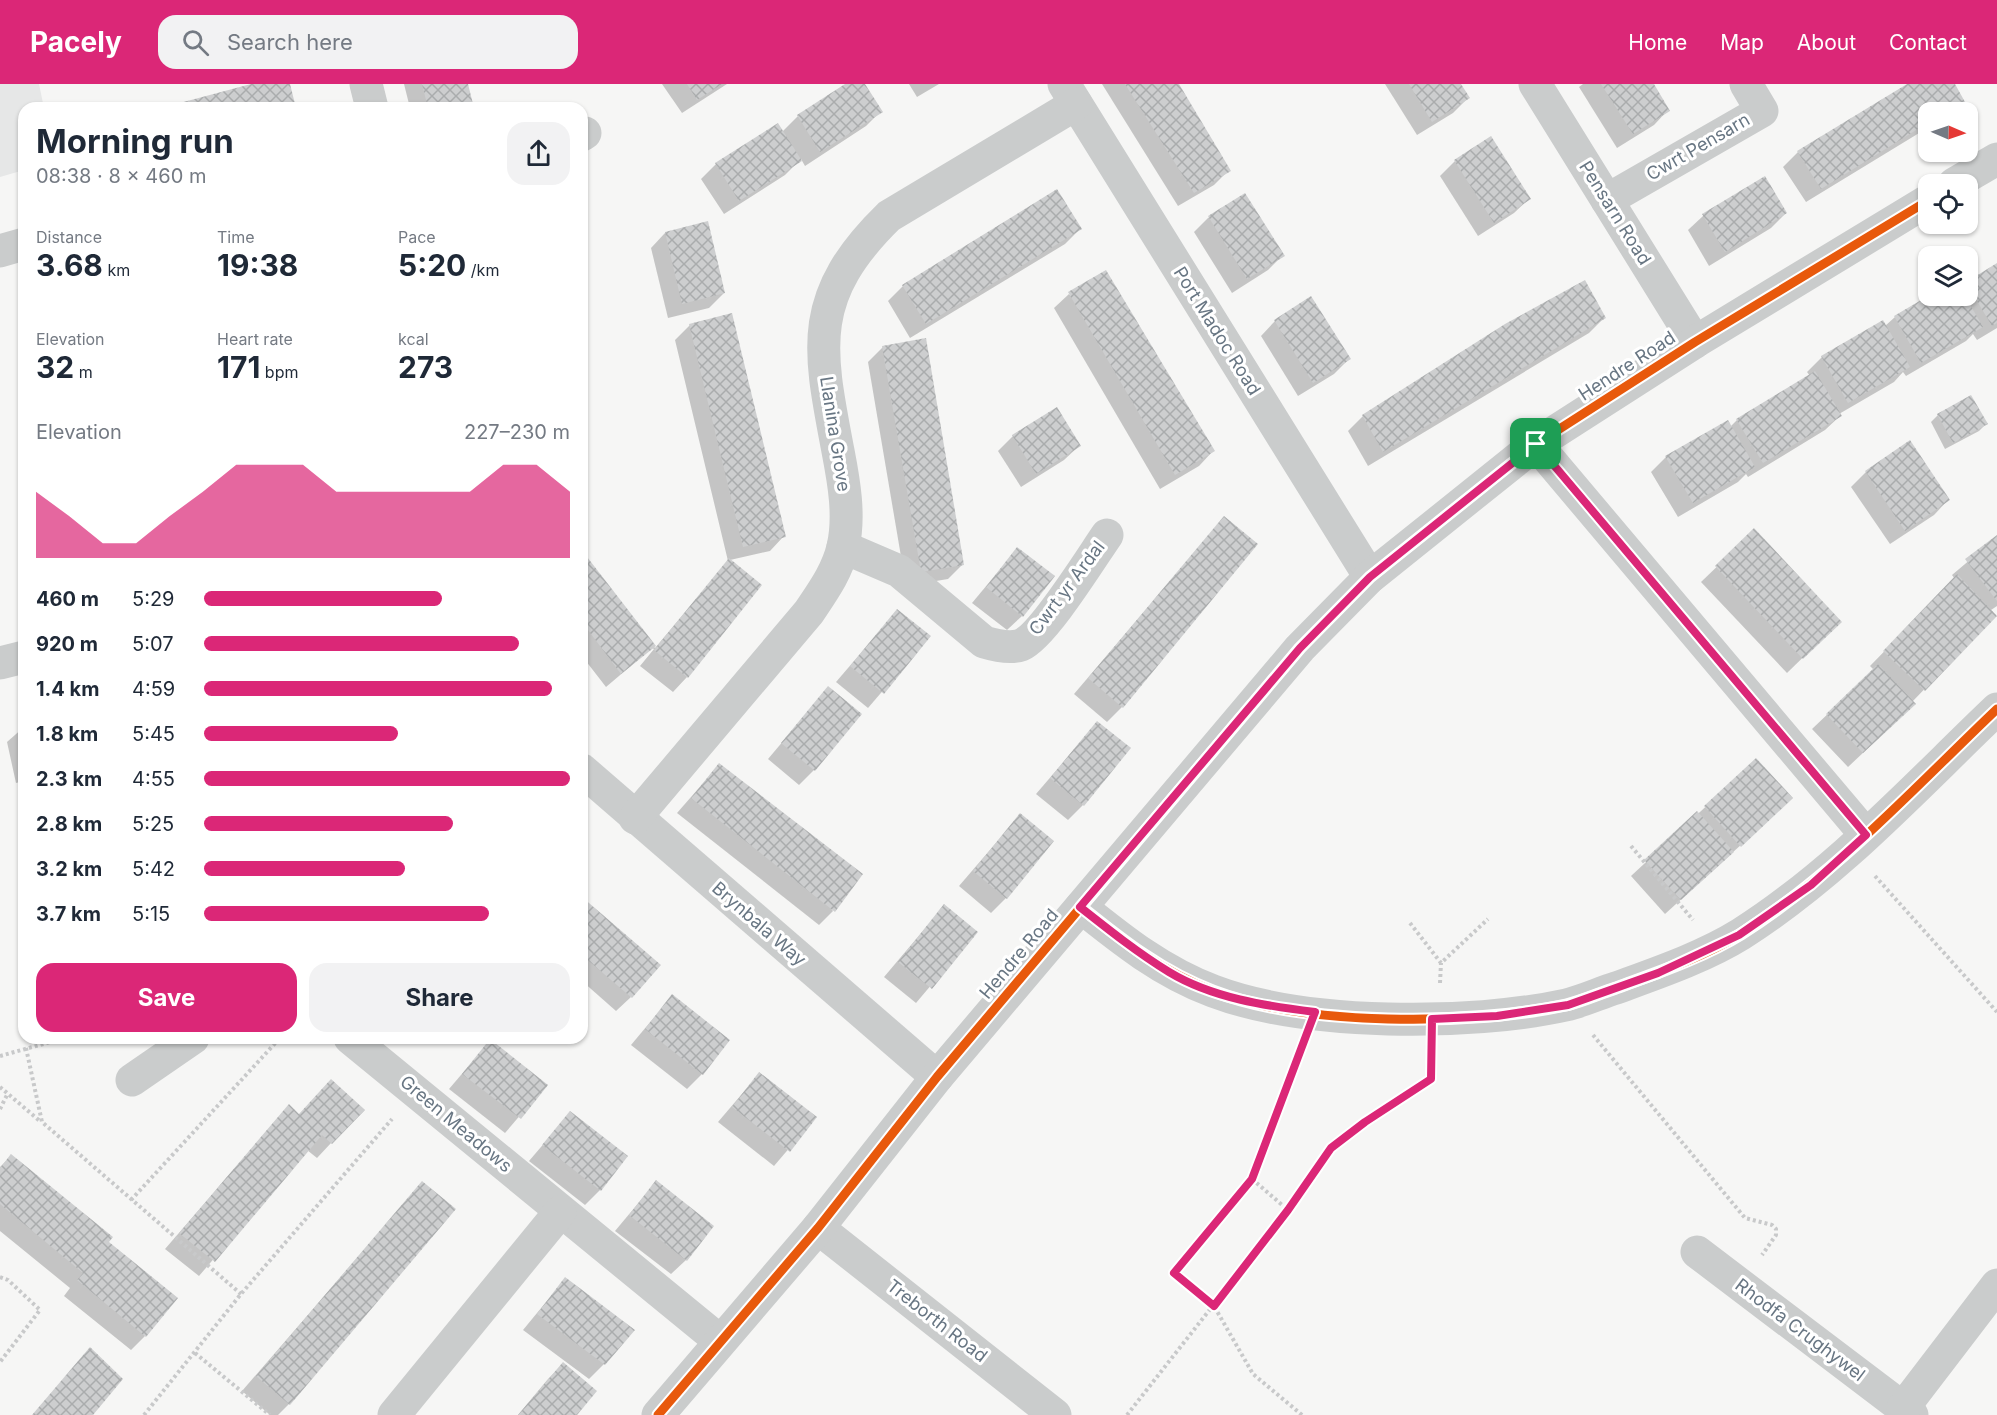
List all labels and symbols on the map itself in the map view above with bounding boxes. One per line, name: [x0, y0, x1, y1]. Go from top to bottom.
north arrow: [1918, 102, 1978, 162]
street label: Cwrt Pensarn: [1642, 109, 1753, 185]
street label: Pensarn Road: [1575, 157, 1656, 268]
street label: Port Madoc Road: [1170, 263, 1265, 399]
street label: Hendre Road: [1574, 327, 1679, 405]
street label: Llanina Grove: [816, 375, 855, 493]
pin: [1510, 418, 1561, 469]
street label: Cwrt yr Ardal: [1024, 537, 1109, 639]
street label: Brynbala Way: [708, 877, 810, 970]
street label: Hendre Road: [975, 904, 1062, 1003]
street label: Green Meadows: [396, 1071, 516, 1176]
street label: Rhodfa Crughywel: [1731, 1274, 1869, 1385]
street label: Treborth Road: [883, 1275, 992, 1366]

